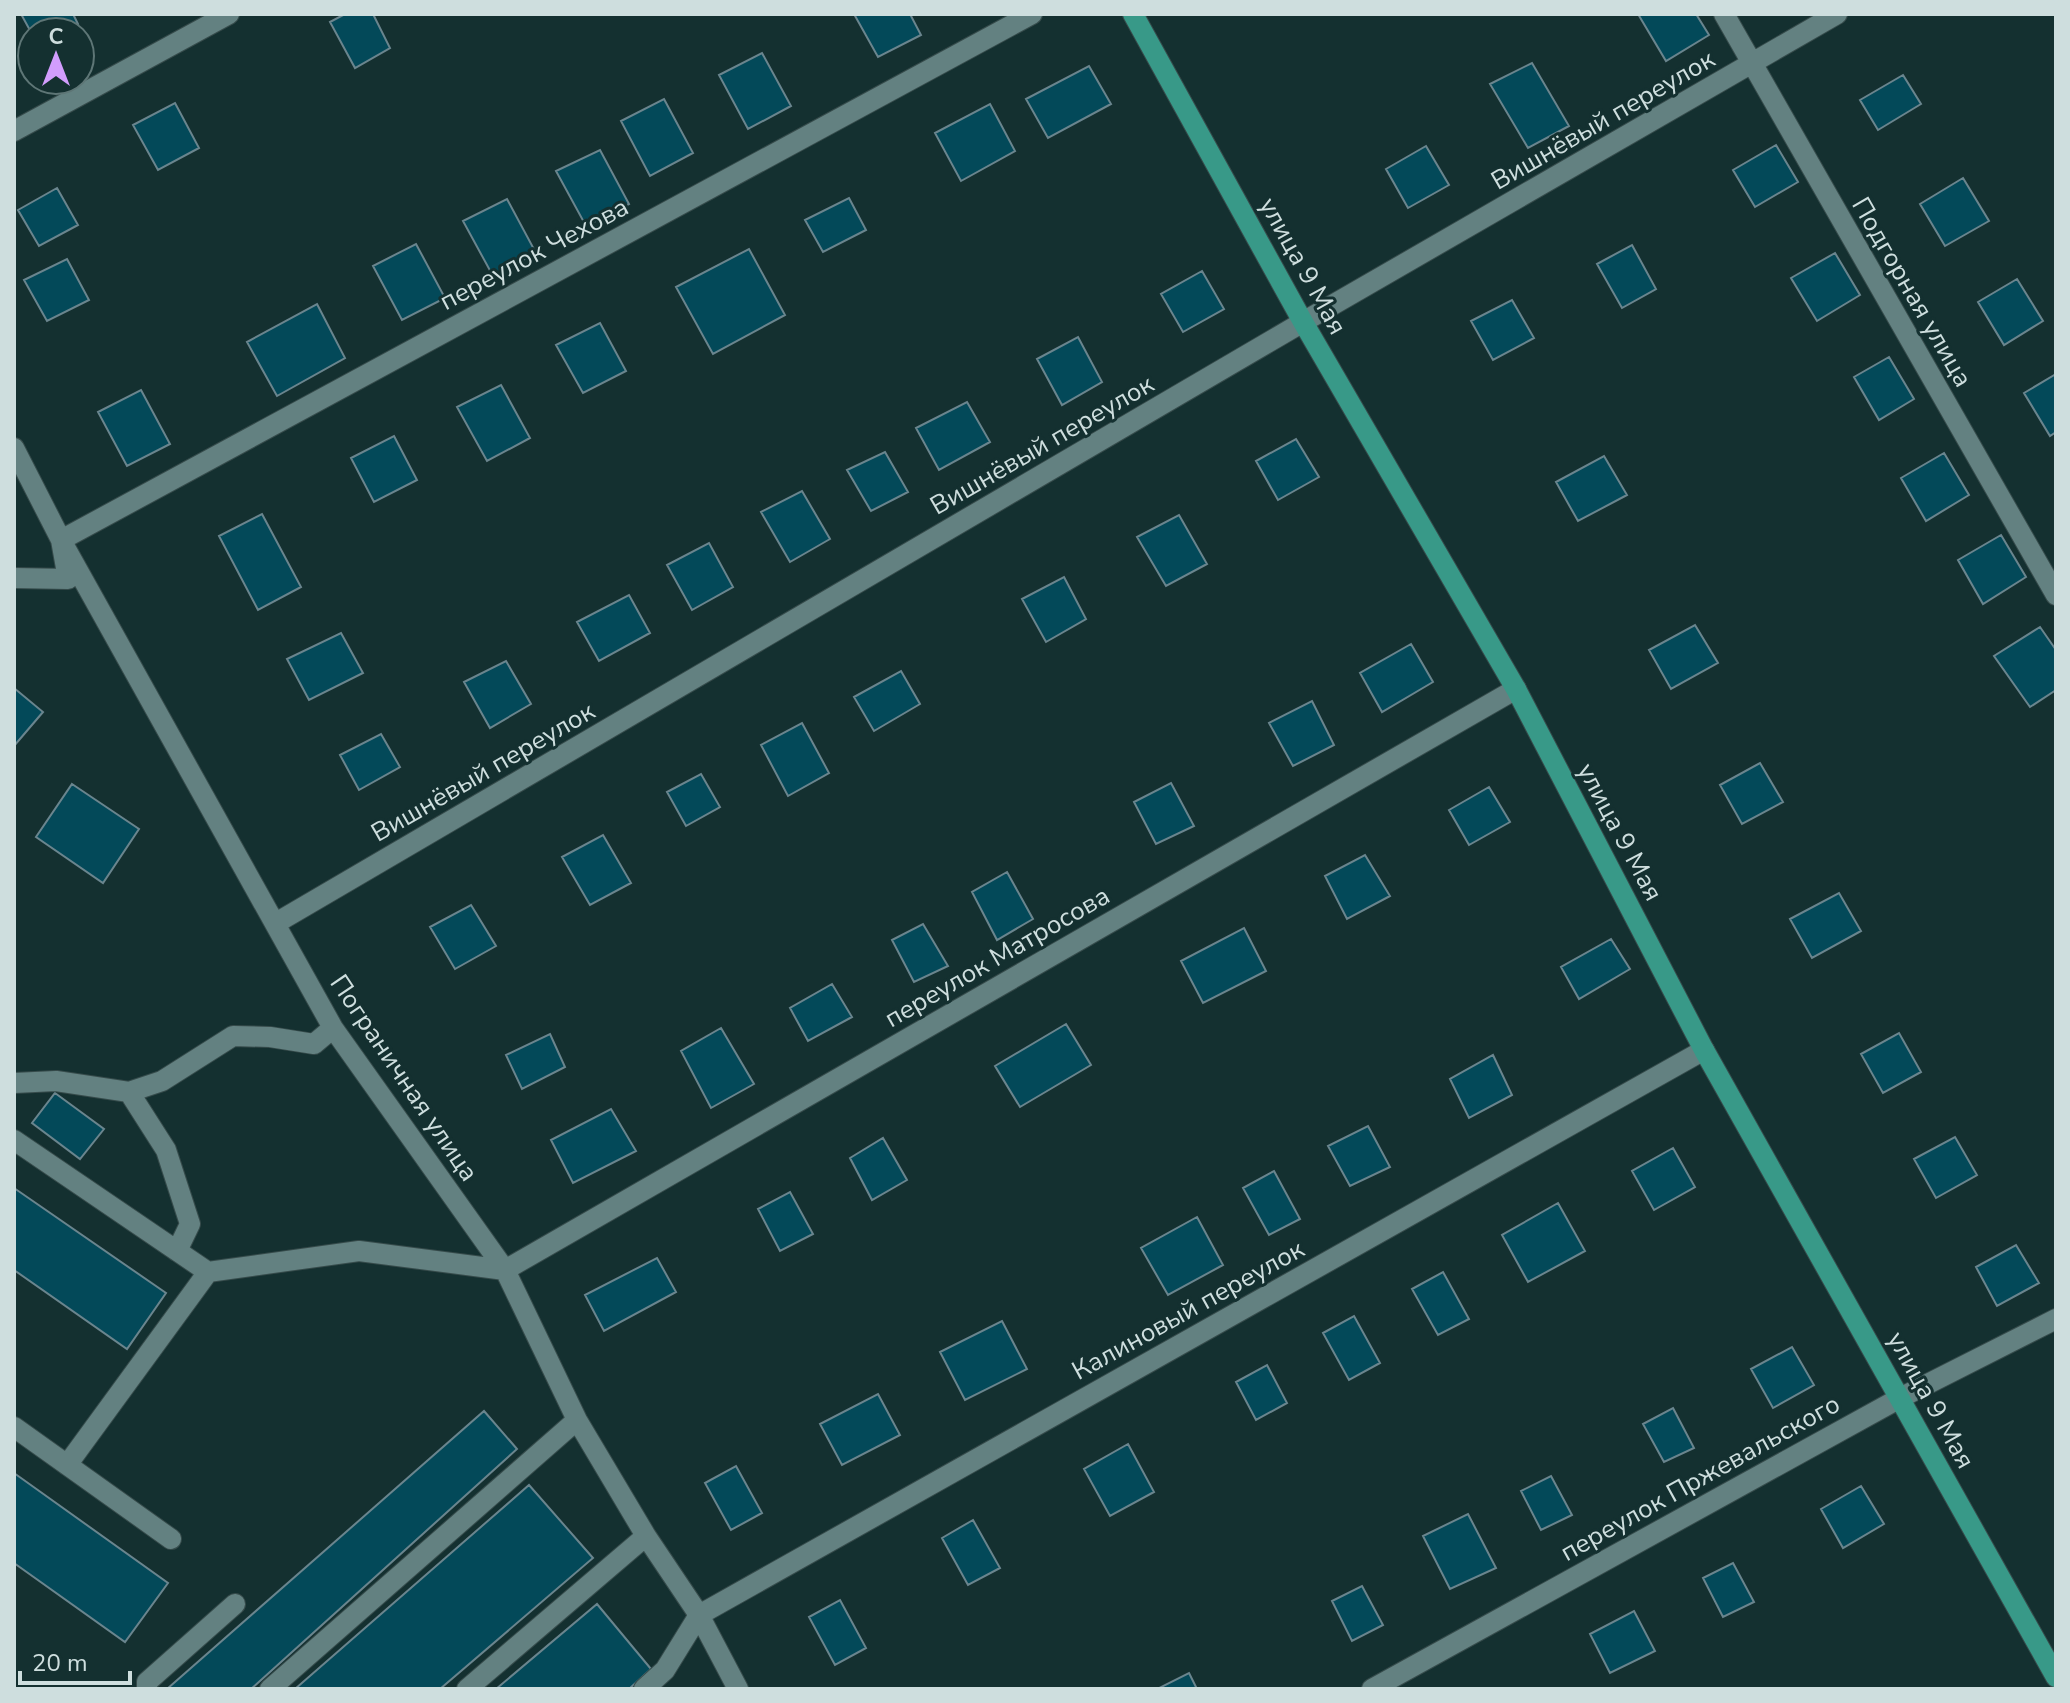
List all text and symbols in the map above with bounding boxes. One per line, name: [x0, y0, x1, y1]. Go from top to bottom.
north arrow: [16, 16, 96, 96]
text: С: [49, 22, 64, 52]
street label: Вишнёвый переулок: [1485, 42, 1721, 198]
street label: переулок Чехова: [433, 189, 635, 319]
street label: улица 9 Мая: [1251, 191, 1355, 341]
street label: Подгорная улица: [1843, 191, 1981, 393]
street label: Вишнёвый переулок: [924, 367, 1160, 523]
street label: Вишнёвый переулок: [365, 694, 601, 850]
street label: улица 9 Мая: [1569, 757, 1671, 907]
street label: переулок Матросова: [878, 878, 1116, 1036]
street label: Пограничная улица: [322, 968, 486, 1188]
street label: Калиновый переулок: [1066, 1231, 1311, 1388]
street label: улица 9 Мая: [1879, 1325, 1983, 1475]
street label: переулок Пржевальского: [1554, 1386, 1846, 1570]
scale bar: [20, 1635, 130, 1685]
text: 20 m: [32, 1647, 88, 1679]

